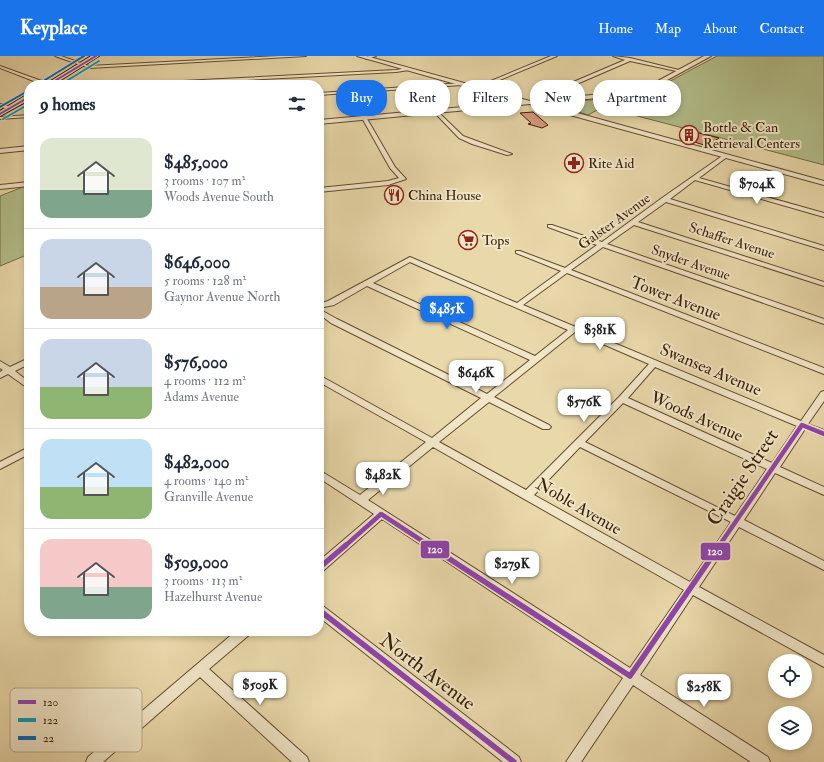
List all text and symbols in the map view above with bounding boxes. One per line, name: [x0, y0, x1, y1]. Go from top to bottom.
text: Keyplace: [20, 16, 87, 40]
text: Home: [598, 20, 633, 37]
text: Map: [655, 20, 681, 37]
text: About: [703, 20, 737, 37]
text: Contact: [759, 20, 804, 37]
chip: Buy: [336, 80, 387, 116]
chip: Rent: [395, 80, 450, 116]
chip: Filters: [458, 80, 522, 116]
chip: New: [530, 80, 585, 116]
chip: Apartment: [593, 80, 681, 116]
icon: filters: [286, 93, 308, 115]
text: 9 homes: [40, 94, 95, 115]
place label: Bottle & Can Retrieval Centers: [703, 119, 800, 152]
building icon: Bottle & Can Retrieval Centers: [678, 124, 700, 146]
text: $485,000: [164, 152, 228, 173]
pharmacy icon: Rite Aid: [563, 152, 585, 174]
icon: home: [72, 154, 120, 202]
place label: Rite Aid: [588, 155, 635, 172]
pin: $704K: [729, 171, 785, 205]
text: 3 rooms · 107 m²: [164, 173, 245, 189]
text: $704K: [739, 176, 775, 192]
restaurant icon: China House: [383, 184, 405, 206]
place label: China House: [408, 187, 481, 204]
text: Woods Avenue South: [164, 189, 274, 205]
street label: Galster Avenue: [575, 189, 654, 253]
street label: Schaffer Avenue: [687, 219, 777, 262]
supermarket icon: Tops: [457, 229, 479, 251]
place label: Tops: [482, 232, 509, 250]
street label: Snyder Avenue: [649, 241, 733, 285]
text: $646,000: [164, 252, 230, 273]
icon: home: [72, 255, 120, 303]
street label: Tower Avenue: [628, 272, 724, 325]
text: 5 rooms · 128 m²: [164, 273, 246, 289]
text: Gaynor Avenue North: [164, 289, 280, 305]
pin: $485K: [419, 296, 475, 330]
text: $485K: [429, 301, 465, 317]
pin: $381K: [572, 317, 628, 351]
text: $381K: [584, 322, 616, 338]
street label: Swansea Avenue: [657, 339, 765, 400]
text: $576,000: [164, 352, 228, 373]
icon: home: [72, 355, 120, 403]
pin: $646K: [448, 360, 504, 394]
text: $646K: [458, 365, 494, 381]
text: 4 rooms · 112 m²: [164, 373, 246, 389]
street label: Woods Avenue: [646, 386, 746, 446]
text: Adams Avenue: [164, 389, 239, 405]
pin: $576K: [556, 389, 612, 423]
text: $576K: [567, 394, 601, 410]
street label: Craigie Street: [701, 424, 784, 530]
text: $482,000: [164, 452, 230, 473]
icon: home: [72, 455, 120, 503]
pin: $482K: [355, 462, 411, 496]
text: $482K: [365, 467, 401, 483]
text: 4 rooms · 140 m²: [164, 473, 248, 489]
street label: Noble Avenue: [532, 473, 625, 539]
text: Granville Avenue: [164, 489, 253, 505]
line badge: 120: [420, 540, 450, 559]
line badge: 120: [700, 542, 731, 561]
text: 120: [427, 543, 443, 556]
text: 120: [707, 545, 723, 558]
pin: $279K: [484, 551, 540, 585]
text: $509,000: [164, 552, 229, 573]
icon: home: [72, 555, 120, 603]
text: $279K: [494, 556, 530, 572]
text: 3 rooms · 113 m²: [164, 573, 242, 589]
text: Hazelhurst Avenue: [164, 589, 262, 605]
street label: North Avenue: [375, 627, 481, 716]
map controls: [768, 654, 812, 750]
button: locate: [768, 654, 812, 698]
pin: $509K: [232, 672, 288, 706]
pin: $258K: [676, 674, 732, 708]
text: $509K: [242, 677, 278, 693]
text: $258K: [687, 679, 721, 695]
legend: [10, 688, 142, 752]
text: 120: [43, 696, 59, 709]
button: layers: [768, 706, 812, 750]
text: 122: [43, 714, 59, 727]
text: 22: [43, 732, 55, 745]

